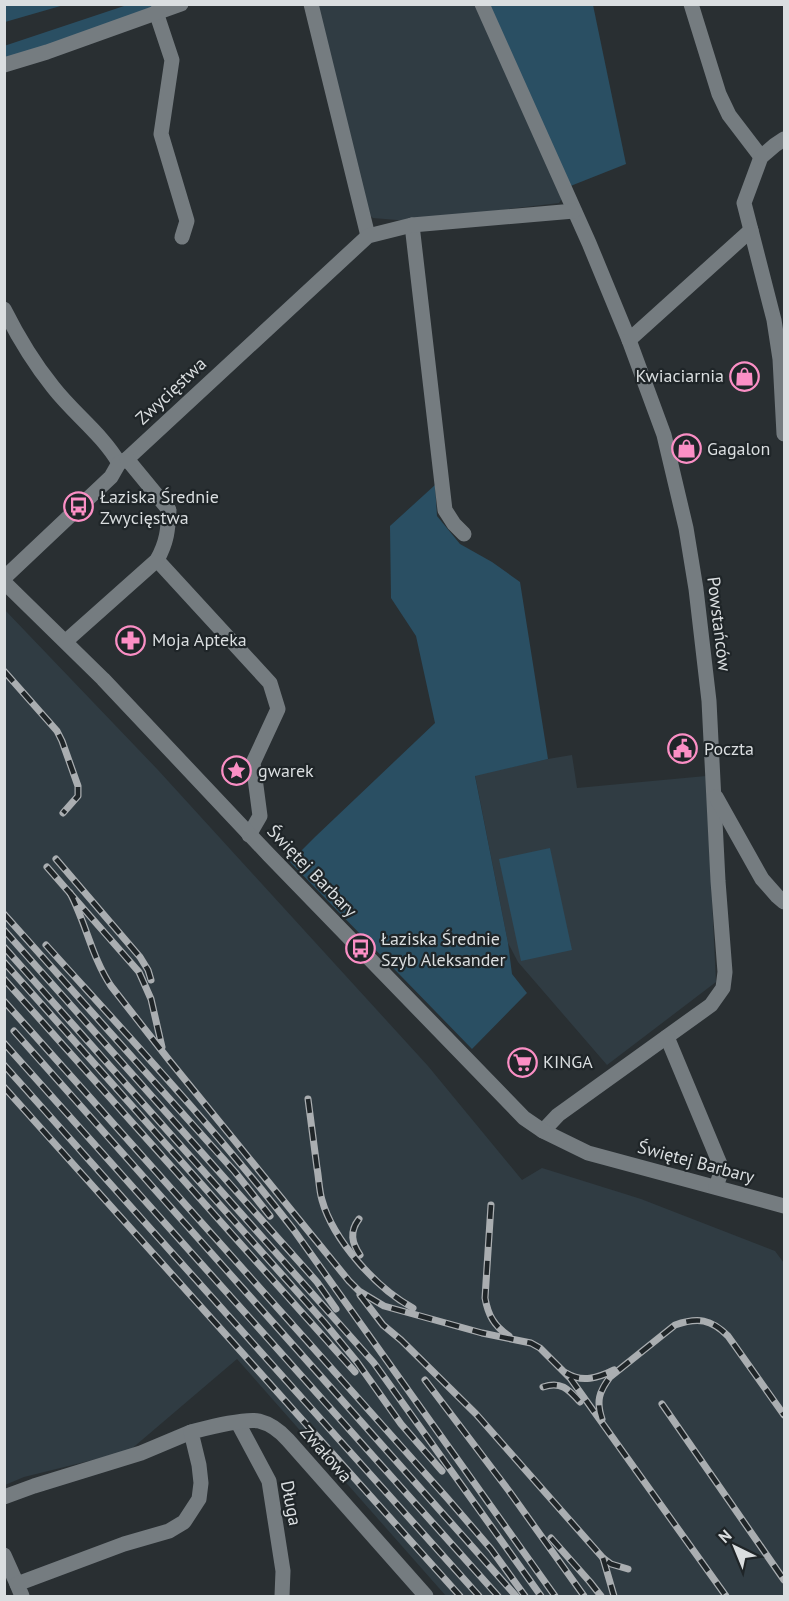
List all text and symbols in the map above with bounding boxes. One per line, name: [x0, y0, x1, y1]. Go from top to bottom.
street label: Zwycięstwa: [130, 352, 211, 429]
shop icon: Kwiaciarnia: [729, 360, 761, 392]
place label: Kwiaciarnia: [635, 364, 724, 387]
shop icon: Gagalon: [670, 433, 702, 465]
place label: Gagalon: [707, 437, 770, 460]
place label: Łaziska Średnie Zwycięstwa: [100, 485, 219, 529]
bus stop icon: Łaziska Średnie Zwycięstwa: [63, 491, 95, 523]
street label: Powstańców: [702, 575, 737, 673]
pharmacy icon: Moja Apteka: [115, 624, 147, 656]
place label: Moja Apteka: [152, 628, 247, 651]
public building icon: Poczta: [667, 733, 699, 765]
place label: Poczta: [704, 737, 754, 760]
place icon: gwarek: [221, 755, 253, 787]
place label: gwarek: [258, 759, 314, 782]
street label: Świętej Barbary: [262, 819, 363, 922]
place label: Łaziska Średnie Szyb Aleksander: [381, 927, 506, 971]
bus stop icon: Łaziska Średnie Szyb Aleksander: [344, 933, 376, 965]
supermarket icon: KINGA: [506, 1046, 538, 1078]
place label: KINGA: [543, 1050, 593, 1073]
street label: Świętej Barbary: [635, 1135, 758, 1188]
street label: Zwałowa: [295, 1420, 357, 1487]
street label: Długa: [276, 1478, 307, 1527]
north arrow: [705, 1517, 765, 1577]
text: N: [714, 1525, 735, 1547]

